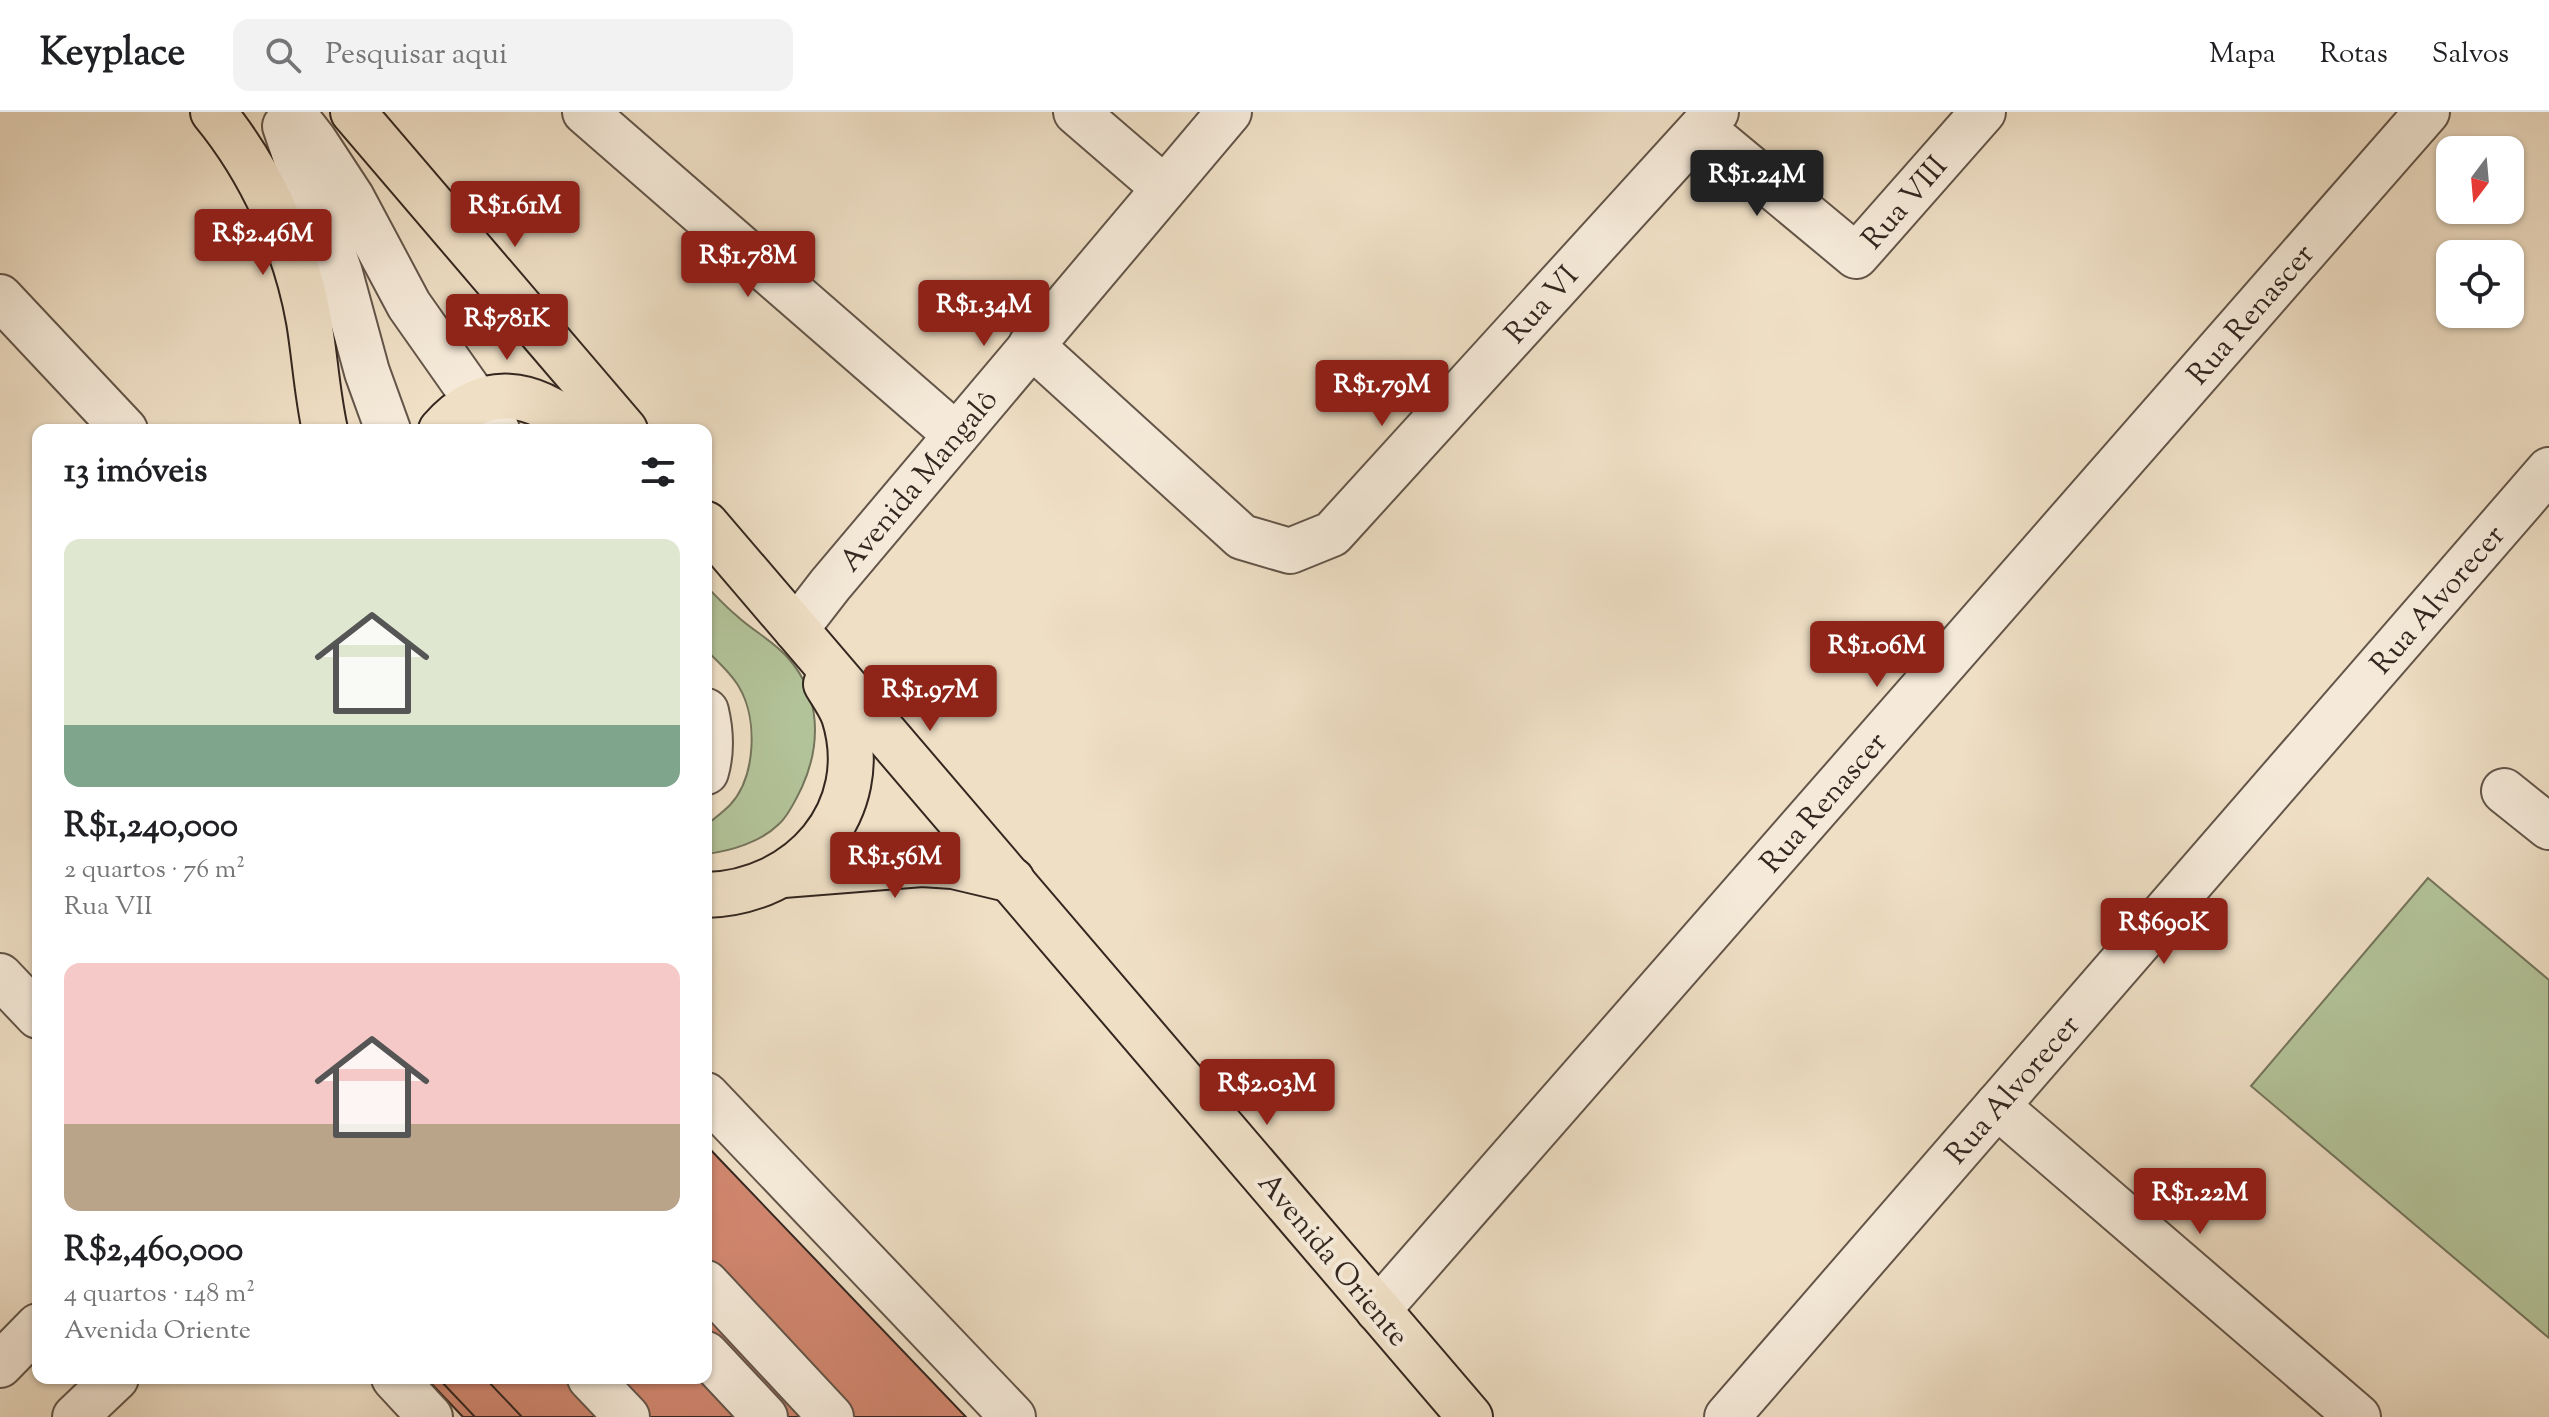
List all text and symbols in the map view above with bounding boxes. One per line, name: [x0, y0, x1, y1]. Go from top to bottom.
search box: [233, 19, 793, 91]
text: Keyplace: [40, 28, 185, 82]
icon: search: [261, 33, 305, 77]
text: Pesquisar aqui: [325, 34, 507, 77]
text: Mapa: [2209, 35, 2276, 75]
text: Rotas: [2320, 35, 2388, 75]
text: Salvos: [2432, 35, 2509, 75]
north arrow: [2436, 136, 2524, 224]
map controls: [2436, 136, 2524, 328]
street label: Rua VIII: [1853, 147, 1959, 260]
pin: R$1.24M: [1683, 150, 1831, 218]
text: R$1.24M: [1708, 157, 1806, 194]
pin: R$1.61M: [441, 181, 589, 249]
text: R$1.61M: [469, 188, 561, 225]
pin: R$2.46M: [189, 209, 337, 277]
text: R$2.46M: [213, 216, 313, 253]
pin: R$1.78M: [674, 231, 822, 299]
street label: Rua Renascer: [2178, 236, 2326, 396]
text: R$1.78M: [699, 238, 797, 275]
button: locate: [2436, 240, 2524, 328]
street label: Rua VI: [1496, 257, 1590, 354]
pin: R$1.34M: [910, 280, 1058, 348]
text: R$1.34M: [936, 287, 1032, 324]
pin: R$781K: [442, 294, 572, 362]
text: R$781K: [464, 301, 550, 338]
pin: R$1.79M: [1308, 360, 1456, 428]
text: R$1.79M: [1334, 367, 1430, 404]
street label: Avenida Mangalô: [831, 381, 1009, 582]
text: 13 imóveis: [64, 448, 207, 497]
icon: filters: [636, 450, 680, 494]
street label: Rua Alvorecer: [2362, 516, 2516, 685]
icon: home: [300, 591, 444, 735]
pin: R$1.06M: [1803, 621, 1951, 689]
text: R$1.06M: [1828, 628, 1926, 665]
pin: R$1.97M: [856, 665, 1004, 733]
text: R$1.97M: [882, 672, 978, 709]
street label: Rua Renascer: [1751, 724, 1899, 884]
text: R$1,240,000: [64, 803, 238, 852]
pin: R$1.56M: [821, 832, 969, 900]
text: R$1.56M: [848, 839, 942, 876]
text: 2 quartos · 76 m²: [64, 852, 245, 889]
text: Rua VII: [64, 889, 152, 926]
pin: R$690K: [2099, 898, 2229, 966]
text: R$690K: [2119, 905, 2209, 942]
street label: Rua Alvorecer: [1937, 1006, 2091, 1175]
icon: home: [300, 1015, 444, 1159]
pin: R$2.03M: [1193, 1059, 1341, 1127]
text: R$2.03M: [1218, 1066, 1316, 1103]
street label: Avenida Oriente: [1246, 1164, 1418, 1357]
pin: R$1.22M: [2126, 1168, 2274, 1236]
text: R$1.22M: [2152, 1175, 2248, 1212]
text: R$2,460,000: [64, 1227, 243, 1276]
text: 4 quartos · 148 m²: [64, 1276, 255, 1313]
text: Avenida Oriente: [64, 1313, 251, 1350]

